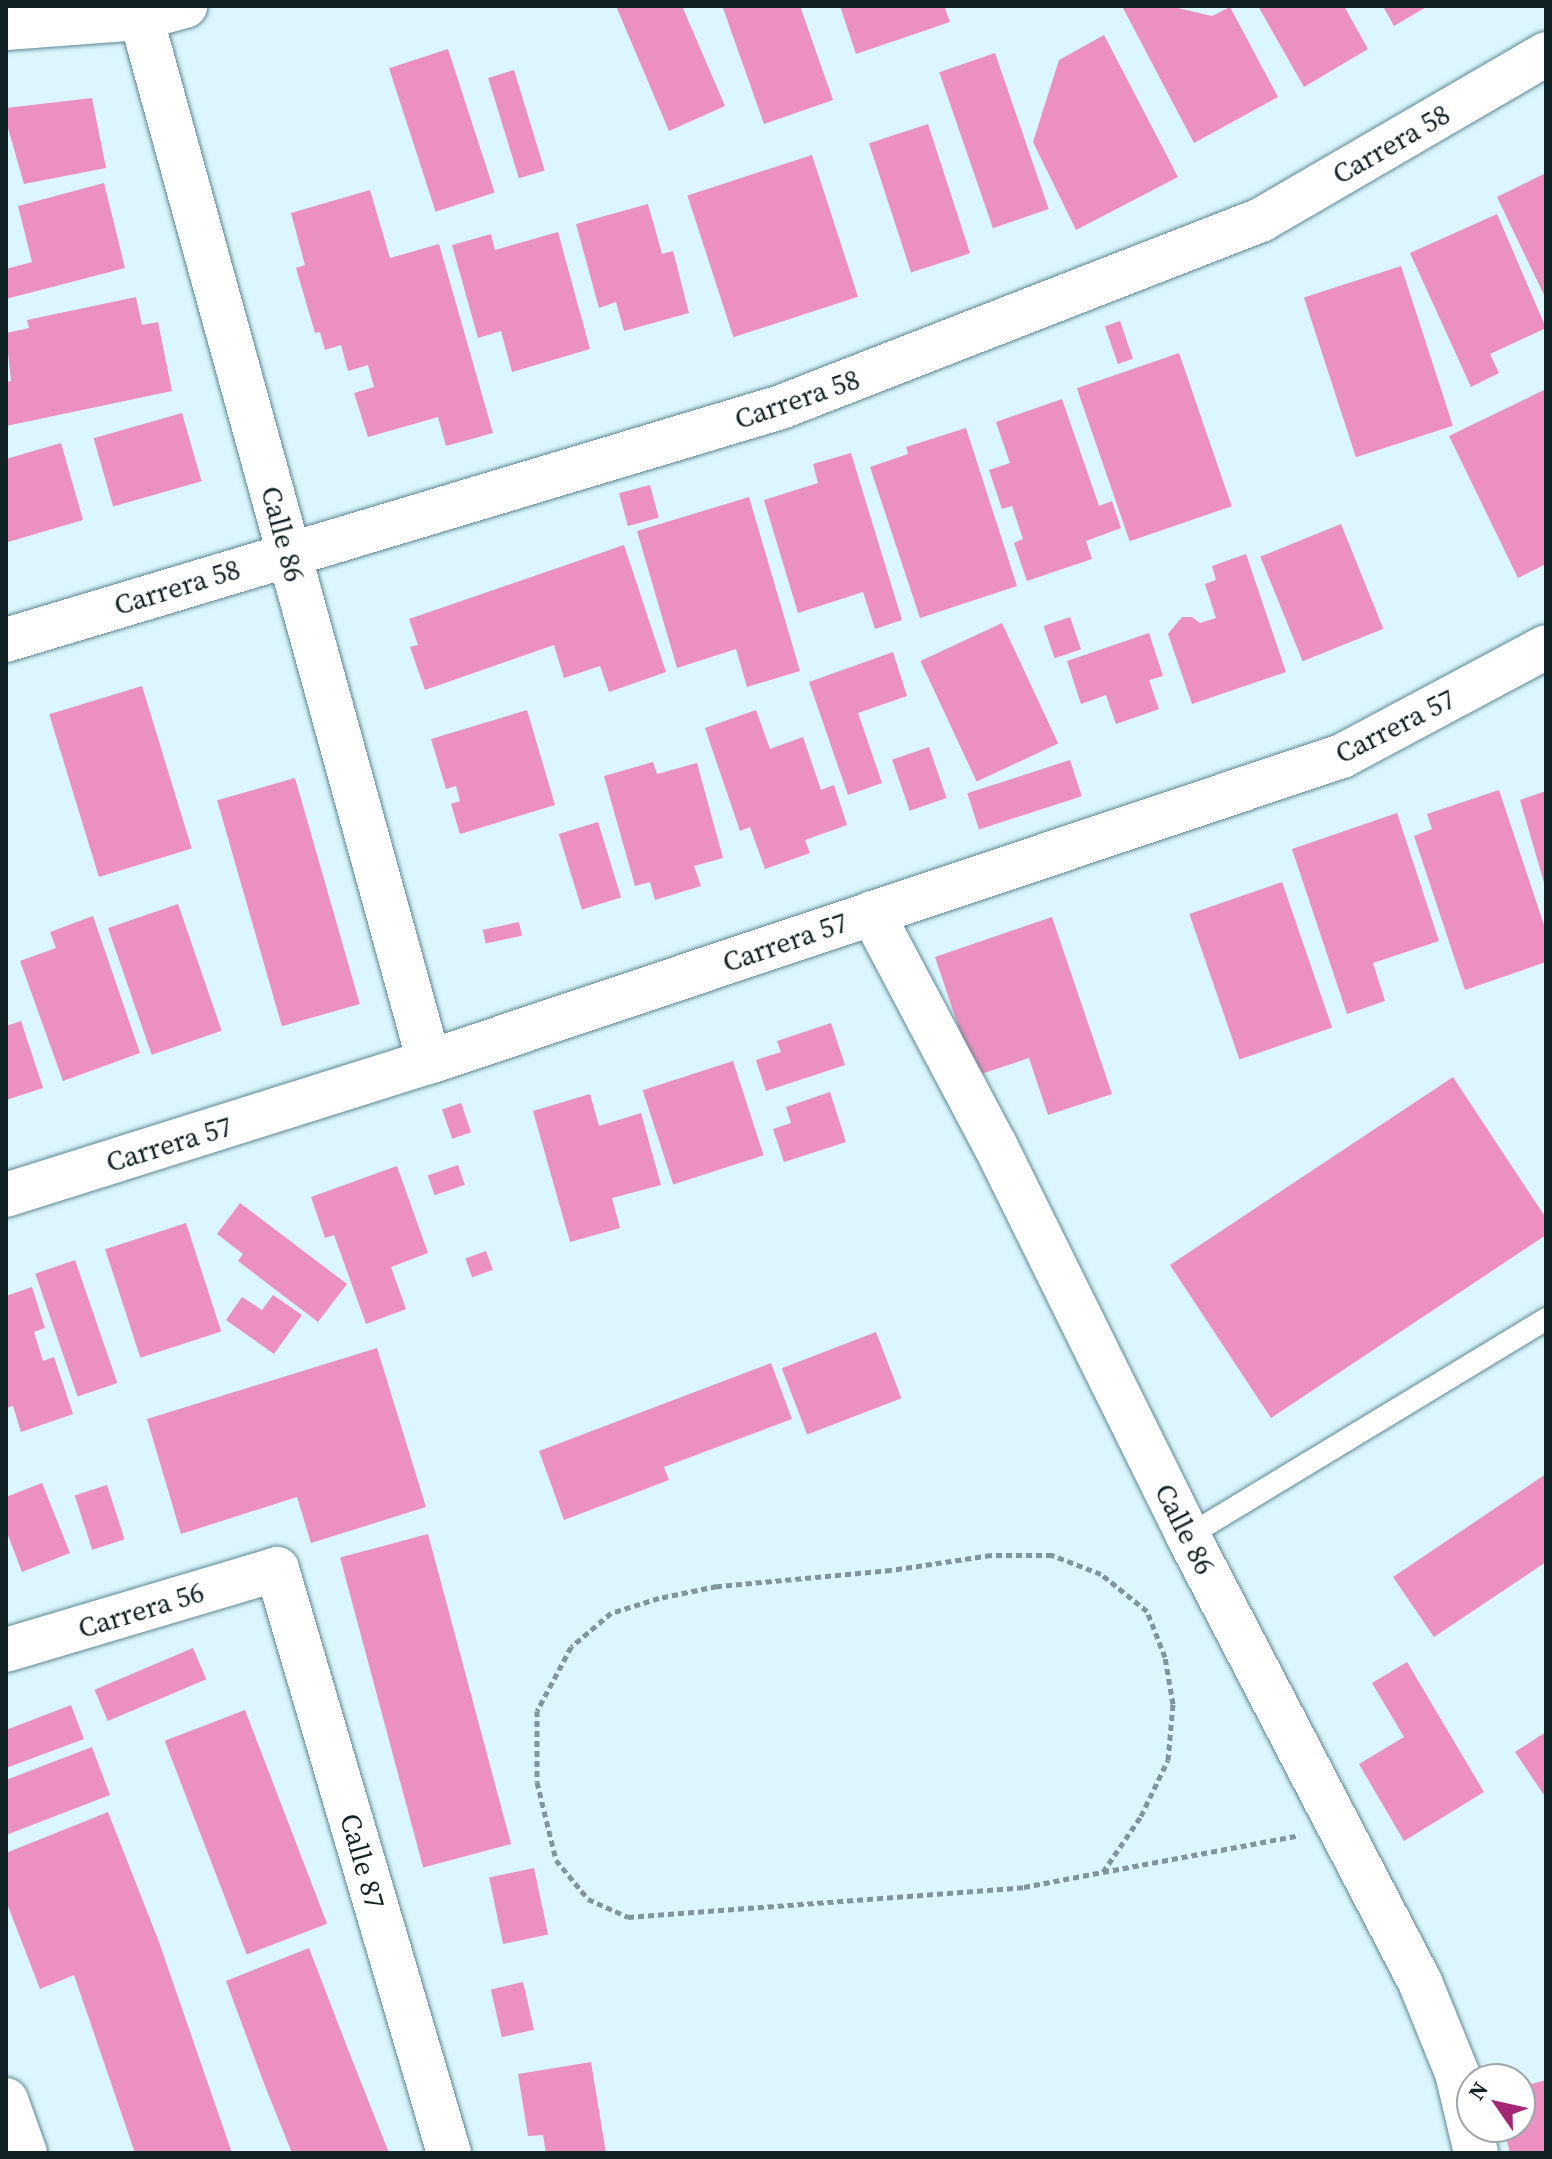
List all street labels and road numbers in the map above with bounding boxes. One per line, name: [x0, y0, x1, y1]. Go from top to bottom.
street label: Carrera 58: [1326, 97, 1456, 191]
street label: Carrera 58: [730, 362, 864, 436]
street label: Calle 86: [254, 483, 312, 585]
street label: Carrera 58: [110, 552, 244, 622]
street label: Carrera 57: [1330, 682, 1460, 770]
street label: Carrera 57: [718, 905, 852, 979]
street label: Carrera 57: [102, 1109, 236, 1179]
street label: Calle 86: [1148, 1478, 1222, 1580]
street label: Carrera 56: [74, 1575, 208, 1645]
street label: Calle 87: [333, 1810, 393, 1912]

